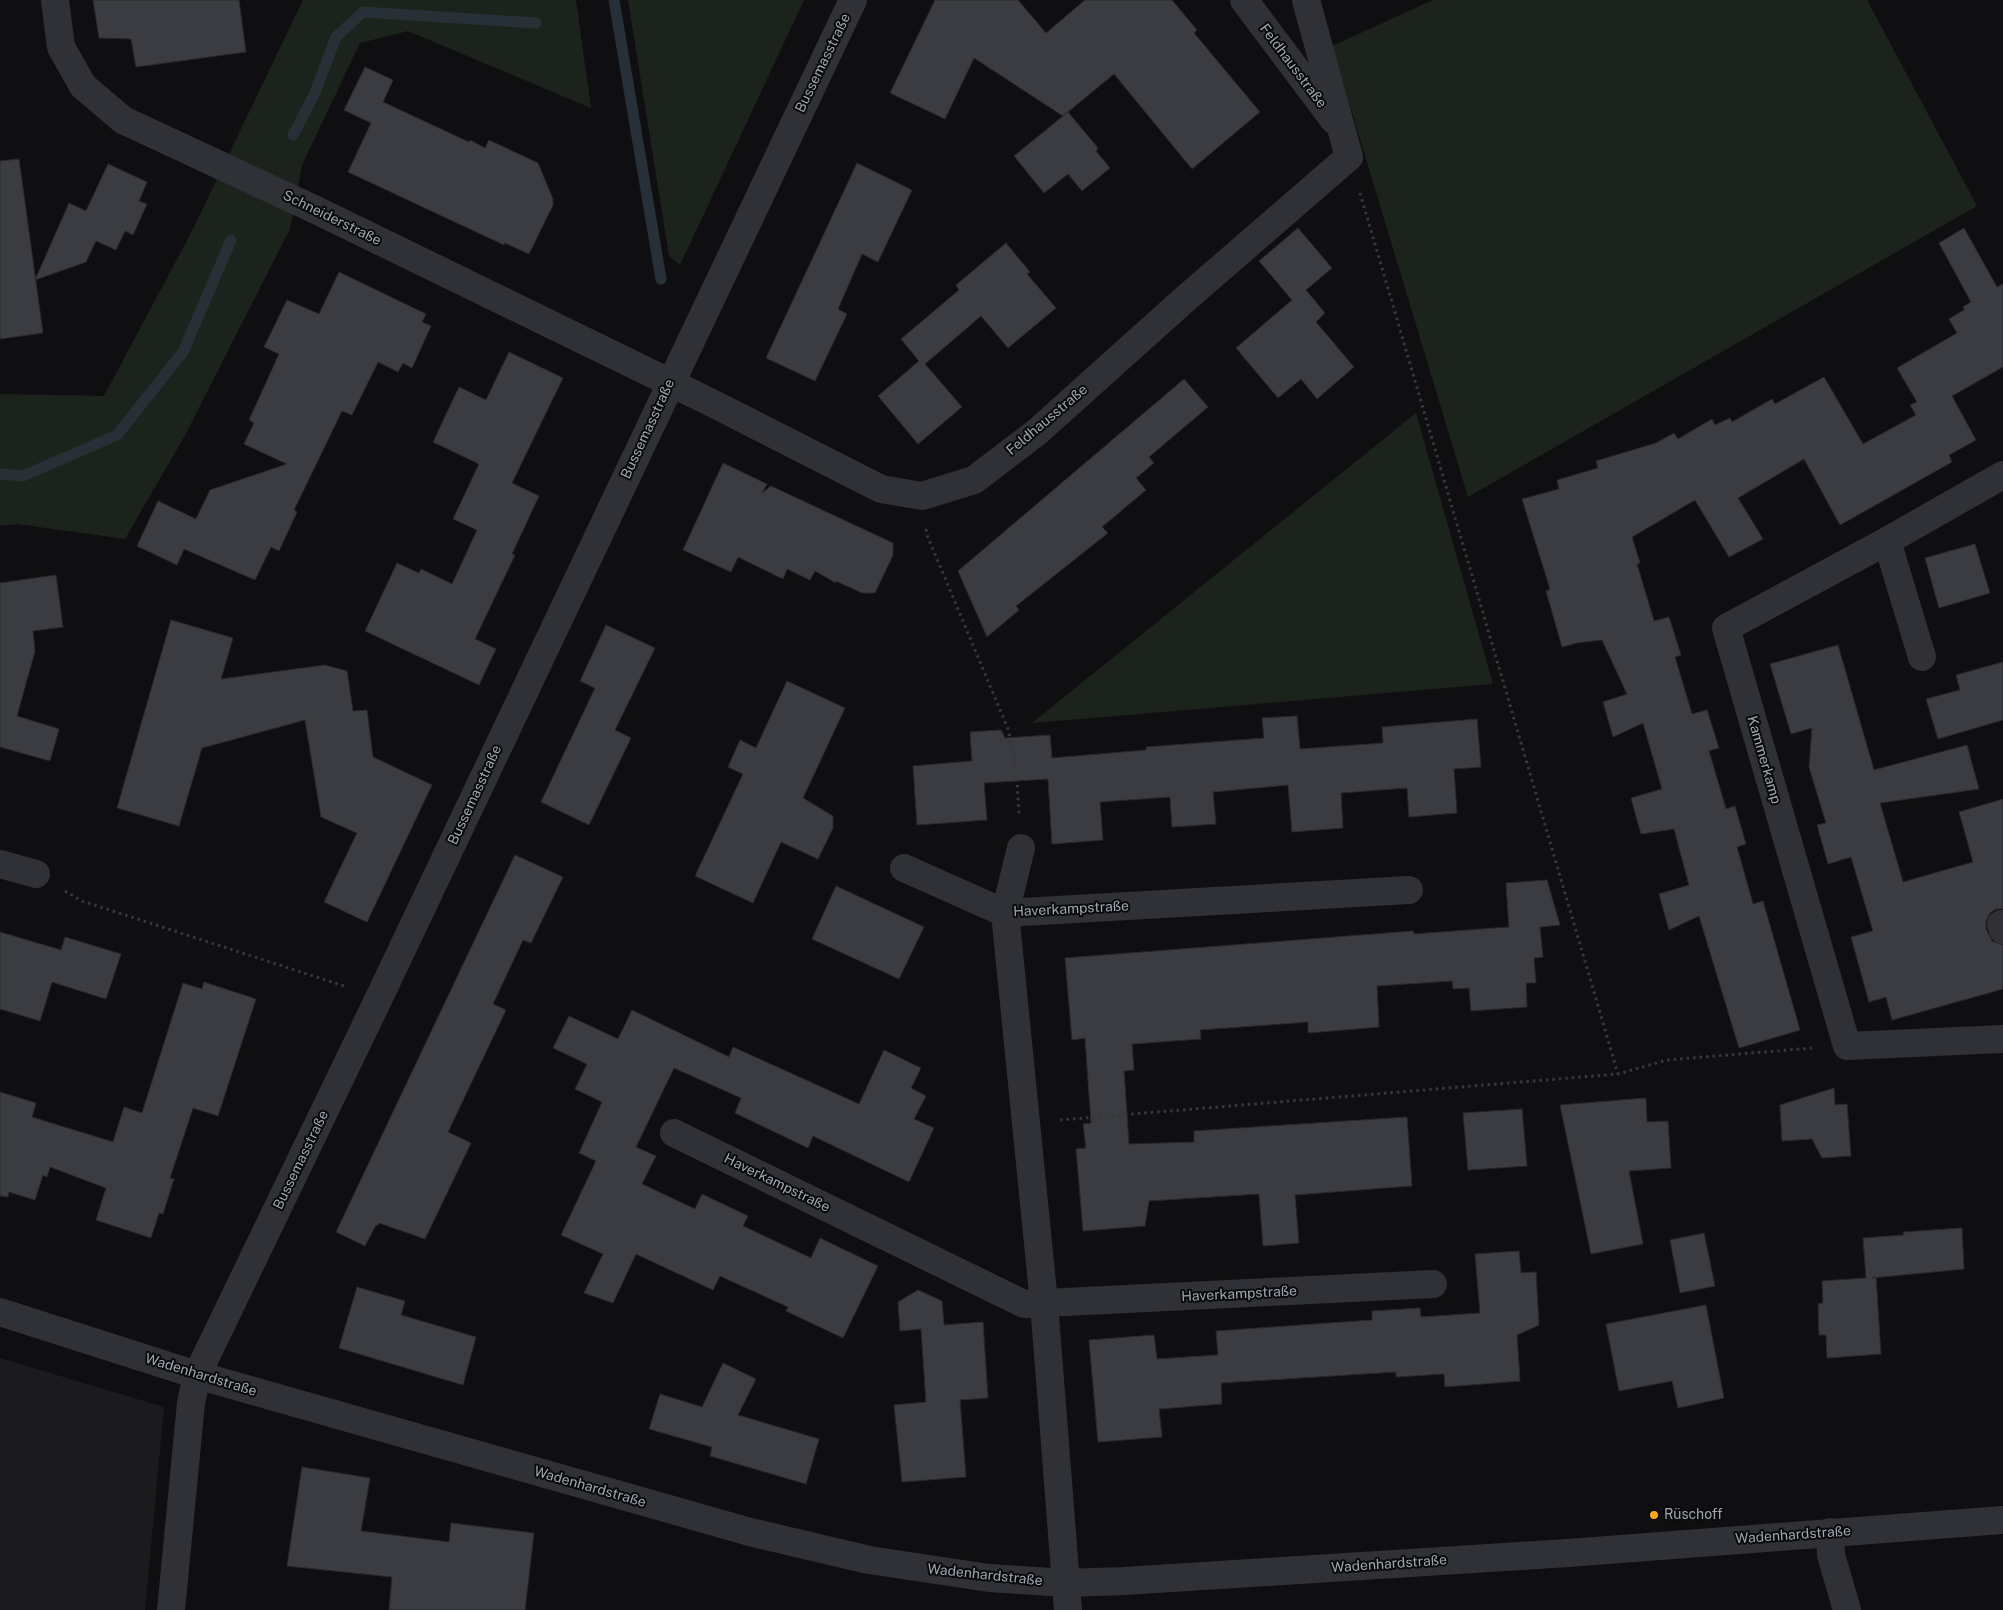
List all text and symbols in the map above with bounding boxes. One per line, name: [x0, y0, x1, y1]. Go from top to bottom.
street label: Bussemasstraße: [792, 11, 854, 115]
street label: Feldhausstraße: [1256, 21, 1330, 111]
street label: Schneiderstraße: [280, 187, 384, 249]
street label: Bussemasstraße: [618, 377, 678, 481]
street label: Feldhausstraße: [1003, 381, 1091, 459]
street label: Kammerkamp: [1743, 714, 1785, 806]
street label: Bussemasstraße: [445, 743, 505, 847]
street label: Haverkampstraße: [1013, 898, 1129, 920]
street label: Bussemasstraße: [270, 1108, 332, 1212]
street label: Haverkampstraße: [721, 1150, 833, 1216]
street label: Haverkampstraße: [1181, 1283, 1297, 1305]
street label: Wadenhardstraße: [143, 1350, 259, 1400]
street label: Wadenhardstraße: [532, 1463, 648, 1511]
place label: Rüschoff: [1664, 1507, 1723, 1523]
marker: Rüschoff: [1648, 1509, 1660, 1521]
street label: Wadenhardstraße: [1735, 1523, 1851, 1547]
street label: Wadenhardstraße: [1331, 1552, 1447, 1576]
street label: Wadenhardstraße: [927, 1561, 1043, 1589]

